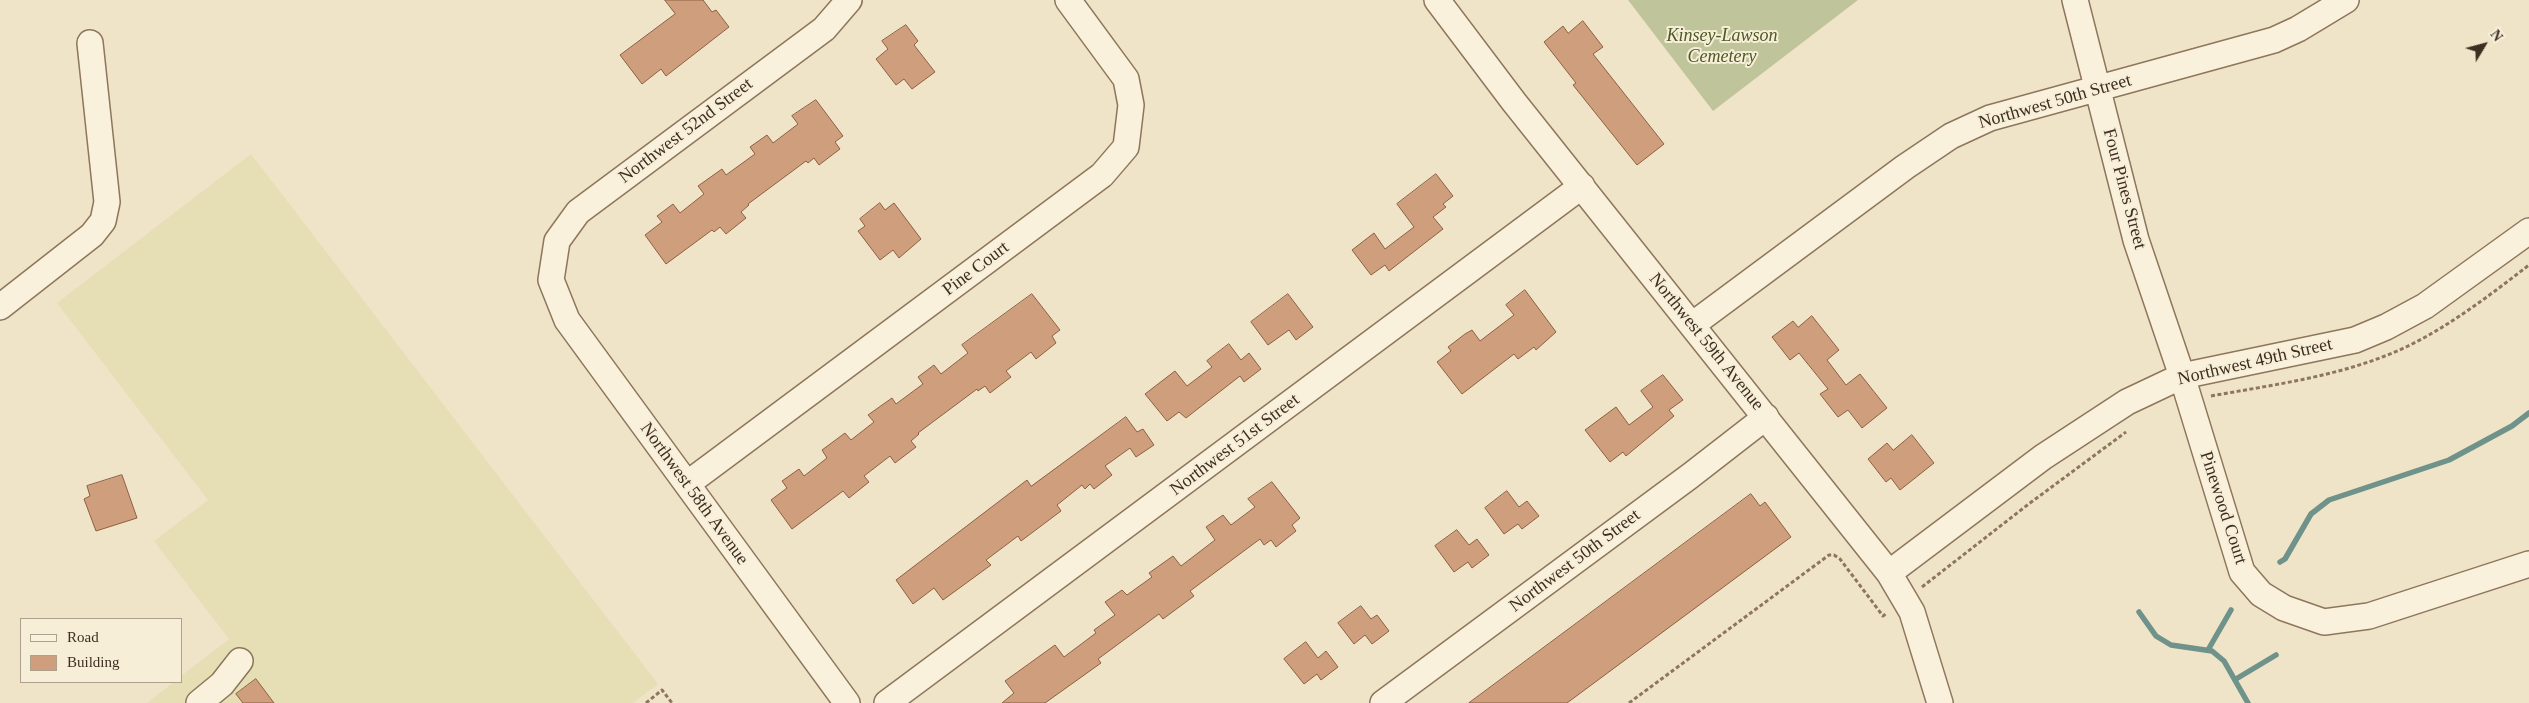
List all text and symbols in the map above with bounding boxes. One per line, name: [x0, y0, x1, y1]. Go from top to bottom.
north arrow: [2459, 20, 2509, 70]
park label: Kinsey-Lawson Cemetery: [1666, 25, 1778, 68]
text: N: [2487, 27, 2505, 44]
street label: Northwest 50th Street: [1976, 70, 2134, 134]
street label: Northwest 52nd Street: [615, 74, 757, 188]
street label: Four Pines Street: [2098, 126, 2150, 252]
street label: Pine Court: [939, 237, 1013, 301]
street label: Northwest 59th Avenue: [1644, 269, 1768, 415]
street label: Northwest 49th Street: [2176, 334, 2334, 390]
street label: Northwest 51st Street: [1166, 389, 1304, 501]
street label: Northwest 58th Avenue: [635, 419, 753, 569]
street label: Pinewood Court: [2195, 449, 2251, 567]
street label: Northwest 50th Street: [1505, 505, 1645, 617]
legend: [20, 618, 182, 683]
text: Road: [67, 629, 99, 645]
text: Building: [67, 654, 120, 670]

